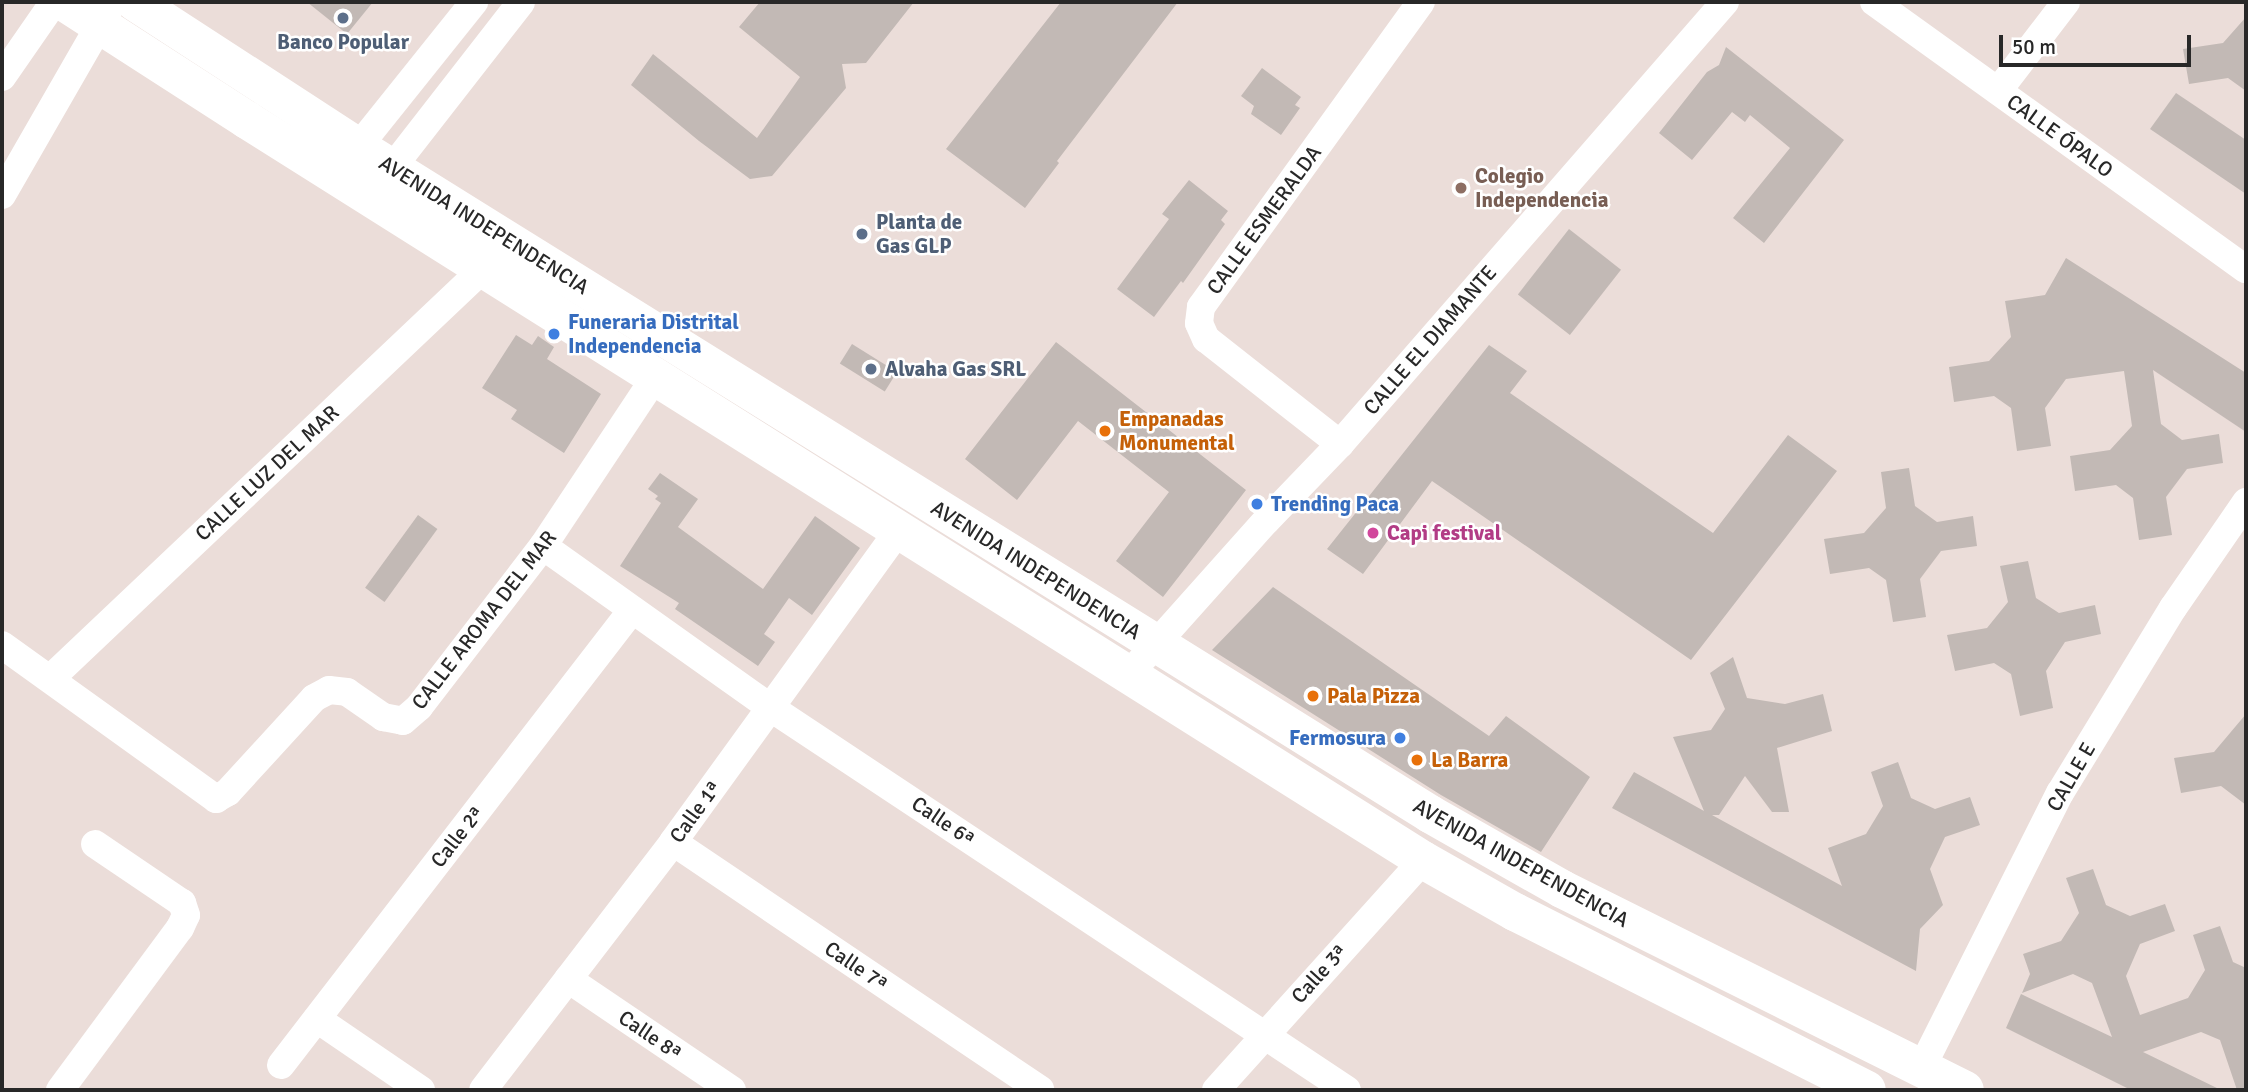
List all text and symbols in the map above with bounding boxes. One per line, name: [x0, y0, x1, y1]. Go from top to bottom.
marker: Banco Popular: [335, 10, 351, 26]
scale bar: [2003, 21, 2196, 65]
place label: Banco Popular: [277, 29, 409, 55]
text: 50 m: [2012, 34, 2056, 60]
street label: CALLE ÓPALO: [2002, 89, 2118, 183]
street label: CALLE ESMERALDA: [1201, 141, 1327, 299]
street label: AVENIDA INDEPENDENCIA: [375, 150, 593, 300]
place label: Colegio Independencia: [1475, 163, 1608, 213]
marker: Colegio Independencia: [1453, 180, 1469, 196]
place label: Planta de Gas GLP: [876, 209, 962, 259]
marker: Planta de Gas GLP: [854, 226, 870, 242]
street label: CALLE EL DIAMANTE: [1358, 260, 1502, 420]
place label: Funeraria Distrital Independencia: [568, 309, 739, 359]
marker: Funeraria Distrital Independencia: [546, 326, 562, 342]
place label: Alvaha Gas SRL: [885, 356, 1026, 382]
marker: Alvaha Gas SRL: [863, 361, 879, 377]
street label: CALLE LUZ DEL MAR: [190, 400, 344, 546]
place label: Empanadas Monumental: [1119, 406, 1235, 456]
marker: Empanadas Monumental: [1097, 423, 1113, 439]
place label: Trending Paca: [1271, 491, 1399, 517]
street label: AVENIDA INDEPENDENCIA: [927, 495, 1145, 645]
marker: Trending Paca: [1249, 496, 1265, 512]
place label: Capi festival: [1387, 520, 1501, 546]
street label: CALLE AROMA DEL MAR: [406, 525, 562, 715]
marker: Capi festival: [1365, 525, 1381, 541]
place label: Pala Pizza: [1327, 683, 1420, 709]
marker: Pala Pizza: [1305, 688, 1321, 704]
place label: Fermosura: [1289, 725, 1386, 751]
marker: Fermosura: [1392, 730, 1408, 746]
street label: CALLE E: [2041, 738, 2101, 816]
place label: La Barra: [1431, 747, 1508, 773]
marker: La Barra: [1409, 752, 1425, 768]
street label: Calle 1ª: [664, 776, 726, 848]
street label: Calle 6ª: [907, 791, 979, 851]
street label: AVENIDA INDEPENDENCIA: [1409, 793, 1633, 933]
street label: Calle 2ª: [425, 801, 489, 873]
street label: Calle 7ª: [820, 936, 892, 996]
street label: Calle 3ª: [1286, 939, 1352, 1009]
street label: Calle 8ª: [614, 1005, 686, 1065]

